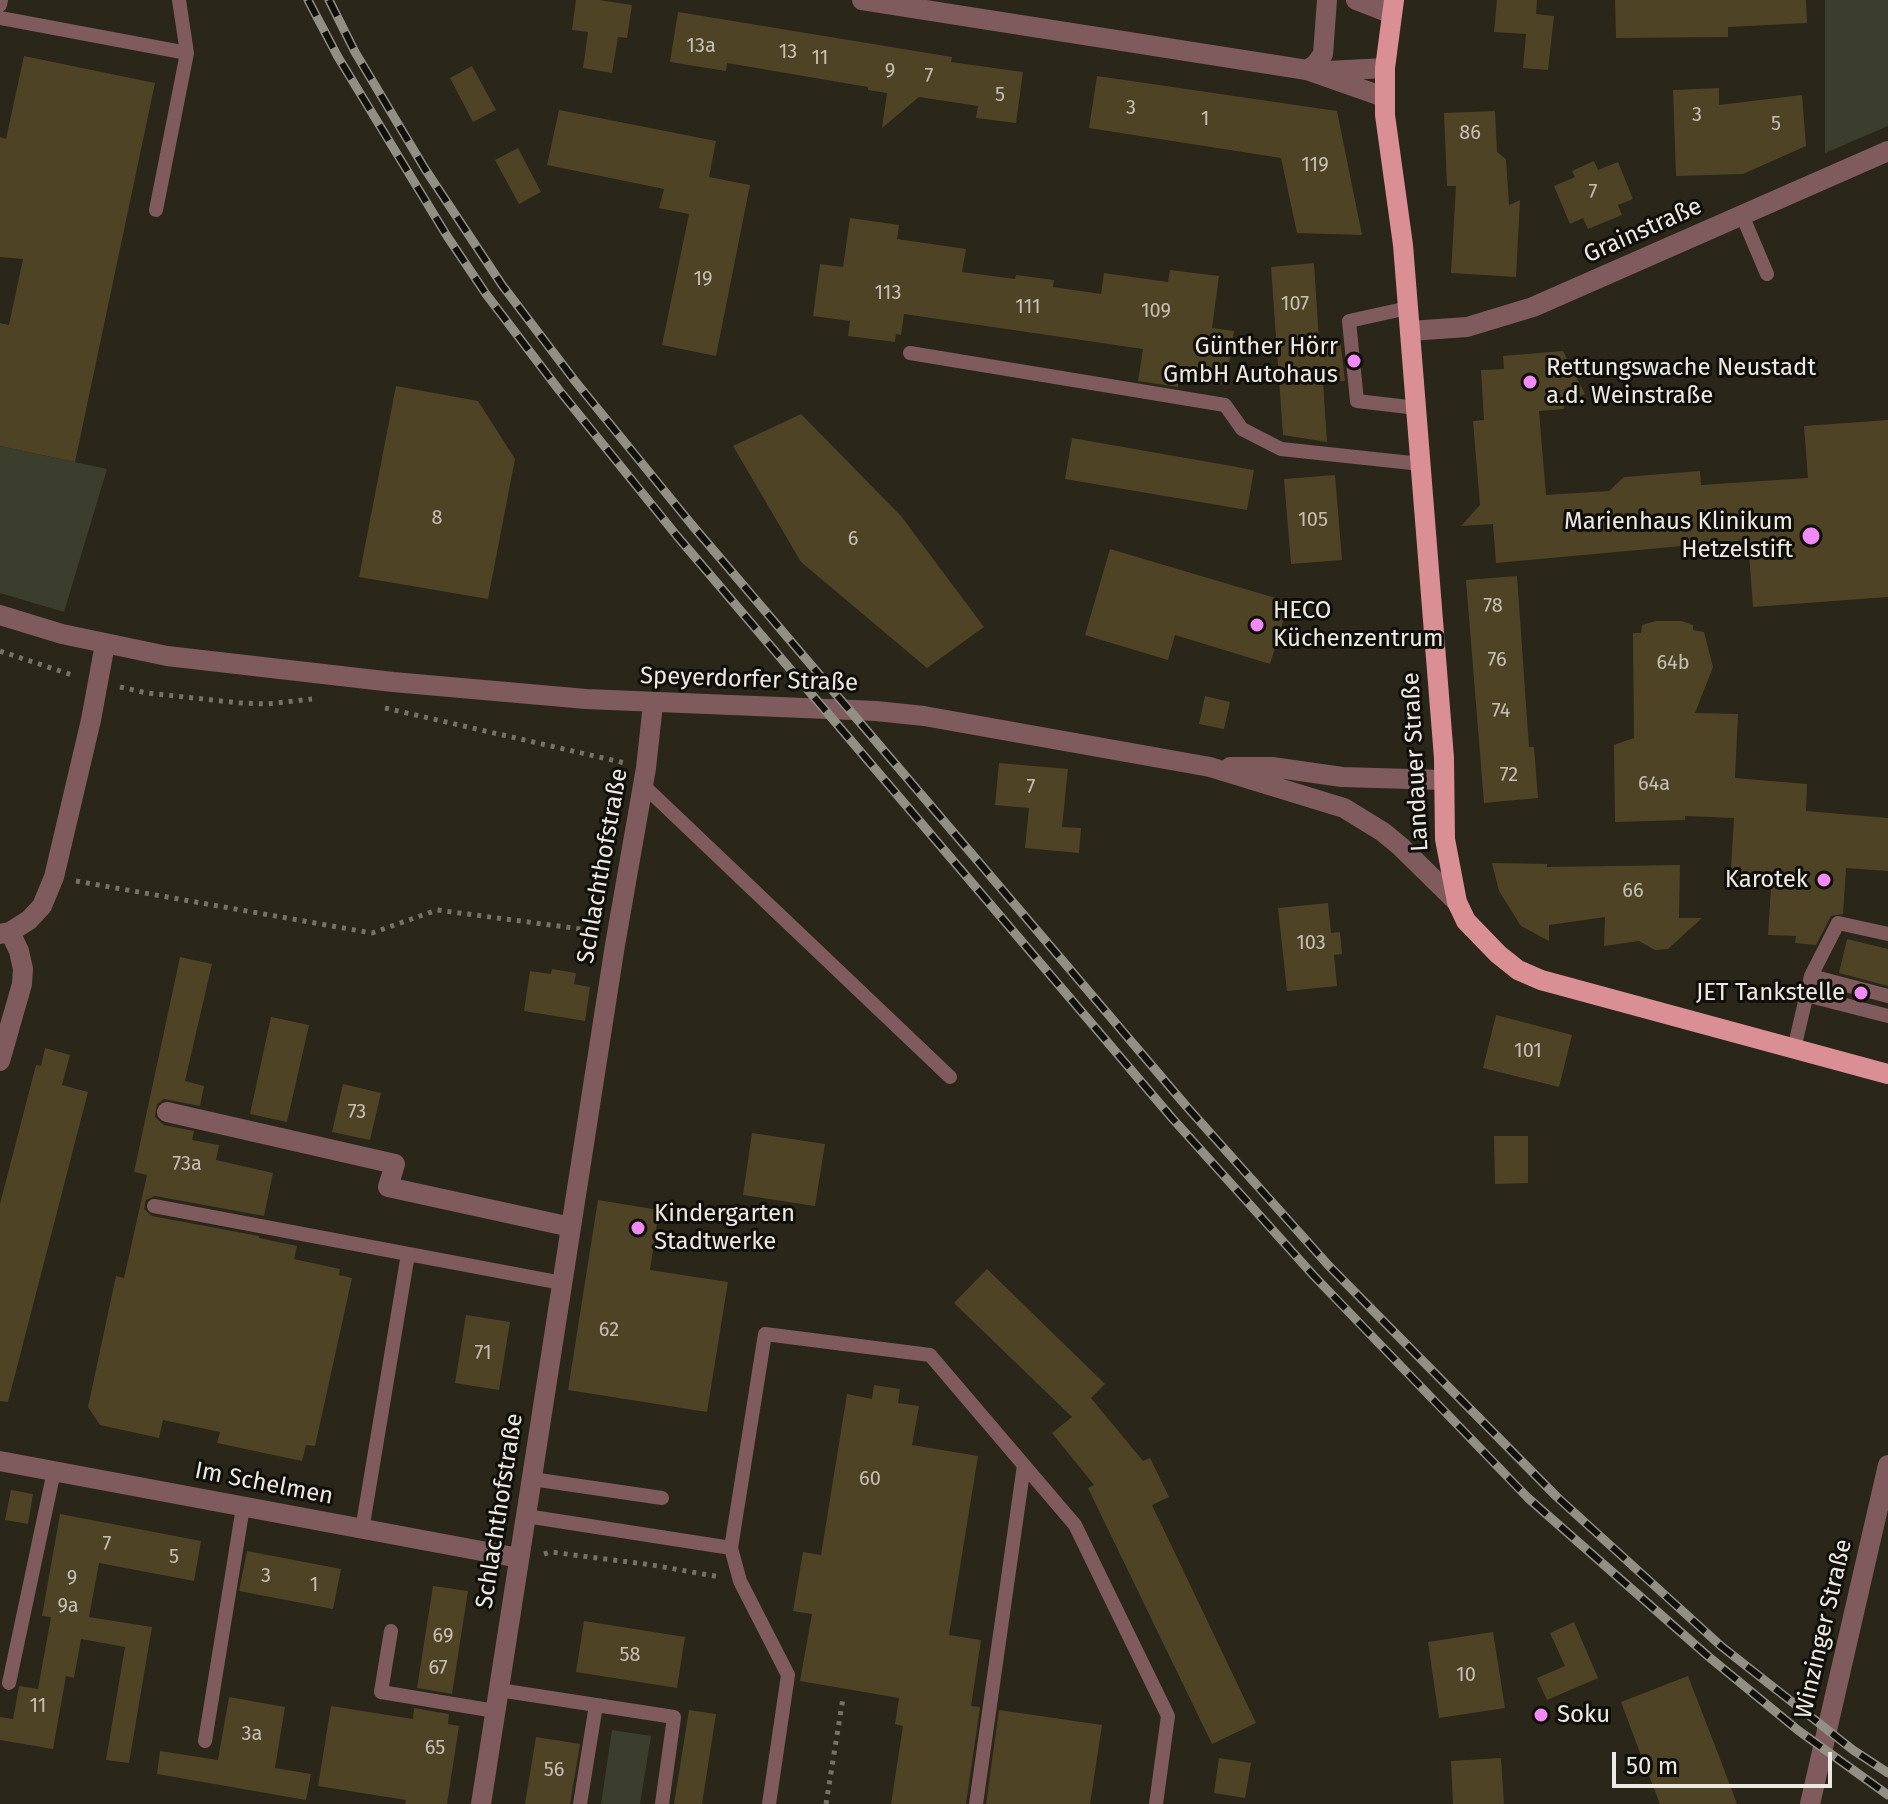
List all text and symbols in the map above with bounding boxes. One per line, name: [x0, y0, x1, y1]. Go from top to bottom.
house number: 13a: [686, 34, 716, 58]
house number: 13: [779, 40, 797, 64]
house number: 11: [811, 46, 829, 70]
house number: 9: [885, 59, 895, 83]
house number: 7: [925, 64, 933, 88]
house number: 5: [995, 83, 1005, 107]
house number: 3: [1126, 96, 1136, 120]
house number: 3: [1692, 103, 1702, 127]
house number: 1: [1201, 107, 1209, 131]
house number: 5: [1771, 112, 1781, 136]
house number: 86: [1459, 121, 1481, 145]
house number: 119: [1301, 153, 1329, 177]
house number: 7: [1589, 180, 1597, 204]
street label: Grainstraße: [1580, 192, 1706, 270]
house number: 19: [693, 267, 713, 291]
house number: 113: [874, 281, 902, 305]
house number: 107: [1281, 292, 1309, 316]
house number: 111: [1015, 295, 1041, 319]
house number: 109: [1141, 299, 1171, 323]
place label: Günther Hörr GmbH Autohaus: [1163, 333, 1338, 389]
marker: Günther Hörr GmbH Autohaus: [1345, 352, 1363, 370]
place label: Rettungswache Neustadt a.d. Weinstraße: [1546, 354, 1816, 410]
marker: Rettungswache Neustadt a.d. Weinstraße: [1521, 373, 1539, 391]
house number: 8: [431, 506, 443, 530]
house number: 105: [1298, 508, 1328, 532]
place label: Marienhaus Klinikum Hetzelstift: [1564, 508, 1793, 564]
marker: Marienhaus Klinikum Hetzelstift: [1800, 525, 1822, 547]
house number: 6: [848, 527, 858, 551]
house number: 78: [1483, 594, 1503, 618]
place label: HECO Küchenzentrum: [1273, 597, 1443, 653]
marker: HECO Küchenzentrum: [1248, 616, 1266, 634]
house number: 76: [1487, 648, 1507, 672]
house number: 64b: [1656, 651, 1690, 675]
street label: Speyerdorfer Straße: [639, 662, 859, 698]
street label: Landauer Straße: [1397, 672, 1435, 852]
house number: 74: [1492, 699, 1510, 723]
house number: 72: [1500, 763, 1518, 787]
street label: Schlachthofstraße: [572, 766, 634, 966]
house number: 64a: [1638, 772, 1670, 796]
house number: 7: [1027, 775, 1035, 799]
place label: Karotek: [1725, 866, 1808, 894]
marker: Karotek: [1815, 871, 1833, 889]
house number: 66: [1622, 879, 1644, 903]
house number: 103: [1296, 931, 1326, 955]
place label: JET Tankstelle: [1696, 979, 1845, 1007]
marker: JET Tankstelle: [1852, 984, 1870, 1002]
house number: 101: [1514, 1039, 1542, 1063]
house number: 73: [348, 1100, 366, 1124]
house number: 73a: [172, 1152, 202, 1176]
place label: Kindergarten Stadtwerke: [654, 1200, 795, 1256]
marker: Kindergarten Stadtwerke: [629, 1219, 647, 1237]
house number: 62: [599, 1318, 619, 1342]
house number: 71: [474, 1341, 492, 1365]
street label: Schlachthofstraße: [470, 1411, 530, 1611]
street label: Im Schelmen: [192, 1456, 336, 1512]
house number: 60: [859, 1467, 881, 1491]
house number: 7: [103, 1532, 111, 1556]
street label: Winzinger Straße: [1789, 1536, 1859, 1722]
house number: 5: [169, 1545, 179, 1569]
house number: 3: [261, 1564, 271, 1588]
house number: 9: [67, 1566, 77, 1590]
house number: 1: [310, 1573, 318, 1597]
house number: 9a: [57, 1594, 79, 1618]
house number: 69: [433, 1624, 453, 1648]
house number: 58: [619, 1643, 641, 1667]
house number: 67: [428, 1656, 448, 1680]
house number: 10: [1456, 1663, 1476, 1687]
house number: 11: [29, 1694, 47, 1718]
place label: Soku: [1557, 1701, 1610, 1729]
marker: Soku: [1532, 1706, 1550, 1724]
house number: 3a: [242, 1722, 262, 1746]
house number: 65: [425, 1736, 445, 1760]
scale bar: [1616, 1736, 1836, 1786]
text: 50 m: [1626, 1752, 1678, 1780]
house number: 56: [544, 1758, 564, 1782]

